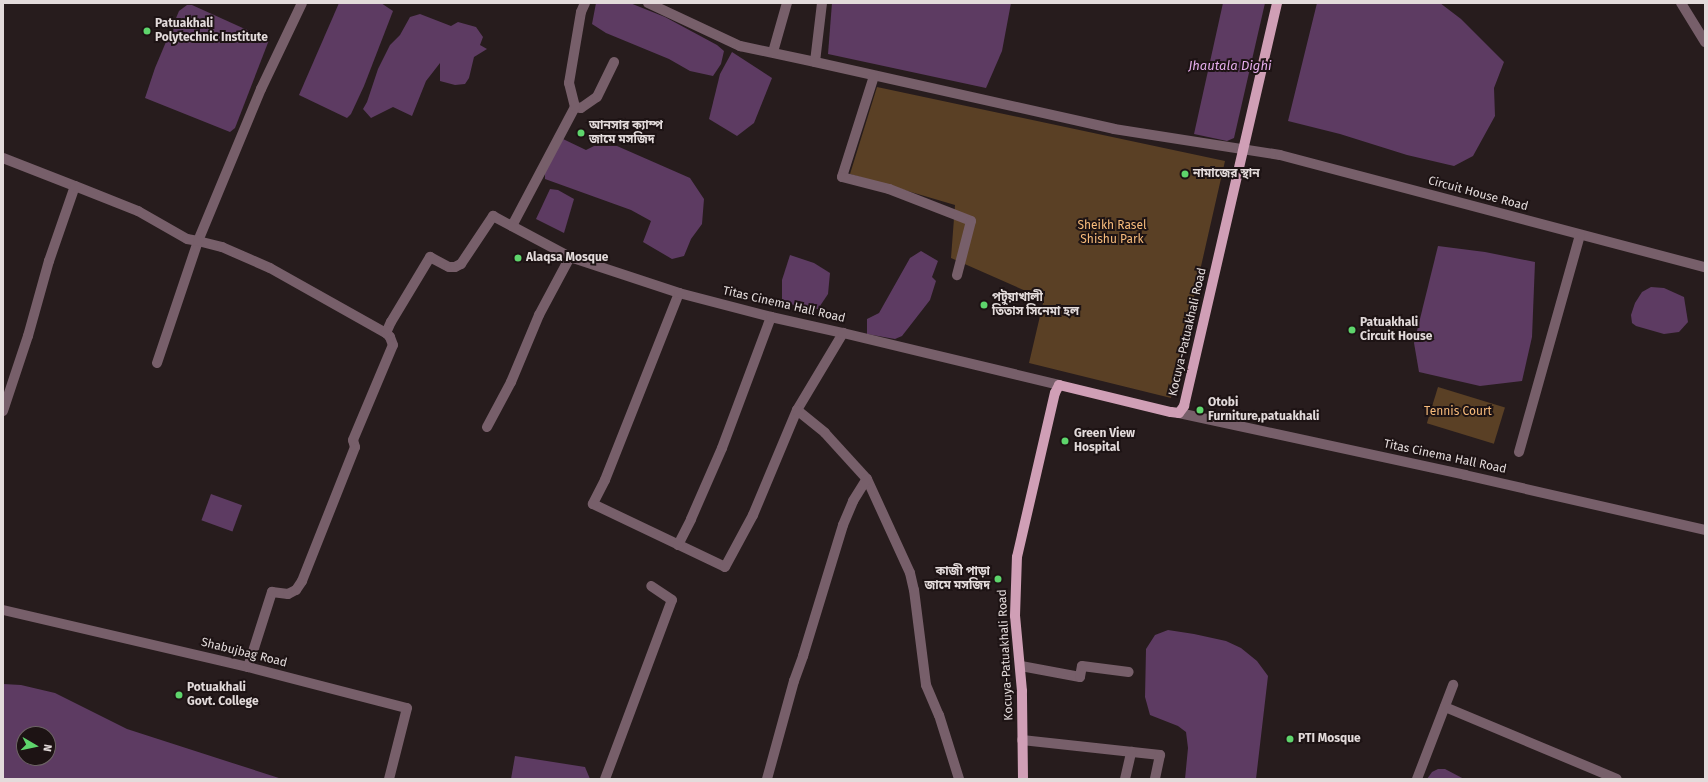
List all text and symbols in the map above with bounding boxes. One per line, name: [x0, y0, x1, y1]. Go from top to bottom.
place label: Patuakhali Polytechnic Institute: [155, 17, 268, 45]
marker: Patuakhali Polytechnic Institute: [142, 26, 152, 36]
water label: Jhautala Dighi: [1188, 58, 1272, 74]
place label: আনসার ক্যাম্প জামে মসজিদ: [589, 119, 663, 147]
marker: আনসার ক্যাম্প জামে মসজিদ: [576, 128, 586, 138]
place label: নামাজের স্থান: [1193, 167, 1260, 181]
marker: নামাজের স্থান: [1180, 169, 1190, 179]
street label: Circuit House Road: [1426, 174, 1530, 214]
park label: Sheikh Rasel Shishu Park: [1077, 219, 1147, 247]
place label: Alaqsa Mosque: [526, 251, 608, 265]
marker: Alaqsa Mosque: [513, 253, 523, 263]
street label: Kocuya-Patuakhali Road: [1166, 266, 1210, 398]
street label: Titas Cinema Hall Road: [721, 284, 847, 326]
place label: পটুয়াখালী তিতাস সিনেমা হল: [992, 291, 1079, 319]
marker: পটুয়াখালী তিতাস সিনেমা হল: [979, 300, 989, 310]
place label: Patuakhali Circuit House: [1360, 316, 1432, 344]
marker: Patuakhali Circuit House: [1347, 325, 1357, 335]
place label: Otobi Furniture,patuakhali: [1208, 396, 1319, 424]
marker: Otobi Furniture,patuakhali: [1195, 405, 1205, 415]
park label: Tennis Court: [1424, 405, 1492, 419]
place label: Green View Hospital: [1074, 427, 1135, 455]
marker: Green View Hospital: [1059, 435, 1071, 447]
street label: Titas Cinema Hall Road: [1382, 437, 1508, 477]
place label: কাজী পাড়া জামে মসজিদ: [924, 565, 990, 593]
marker: কাজী পাড়া জামে মসজিদ: [993, 574, 1003, 584]
street label: Kocuya-Patuakhali Road: [995, 589, 1017, 721]
street label: Shabujbag Road: [200, 635, 288, 671]
place label: Potuakhali Govt. College: [187, 681, 259, 709]
marker: Potuakhali Govt. College: [174, 690, 184, 700]
north arrow: [16, 726, 56, 766]
place label: PTI Mosque: [1298, 732, 1361, 746]
marker: PTI Mosque: [1285, 734, 1295, 744]
text: N: [40, 743, 54, 752]

